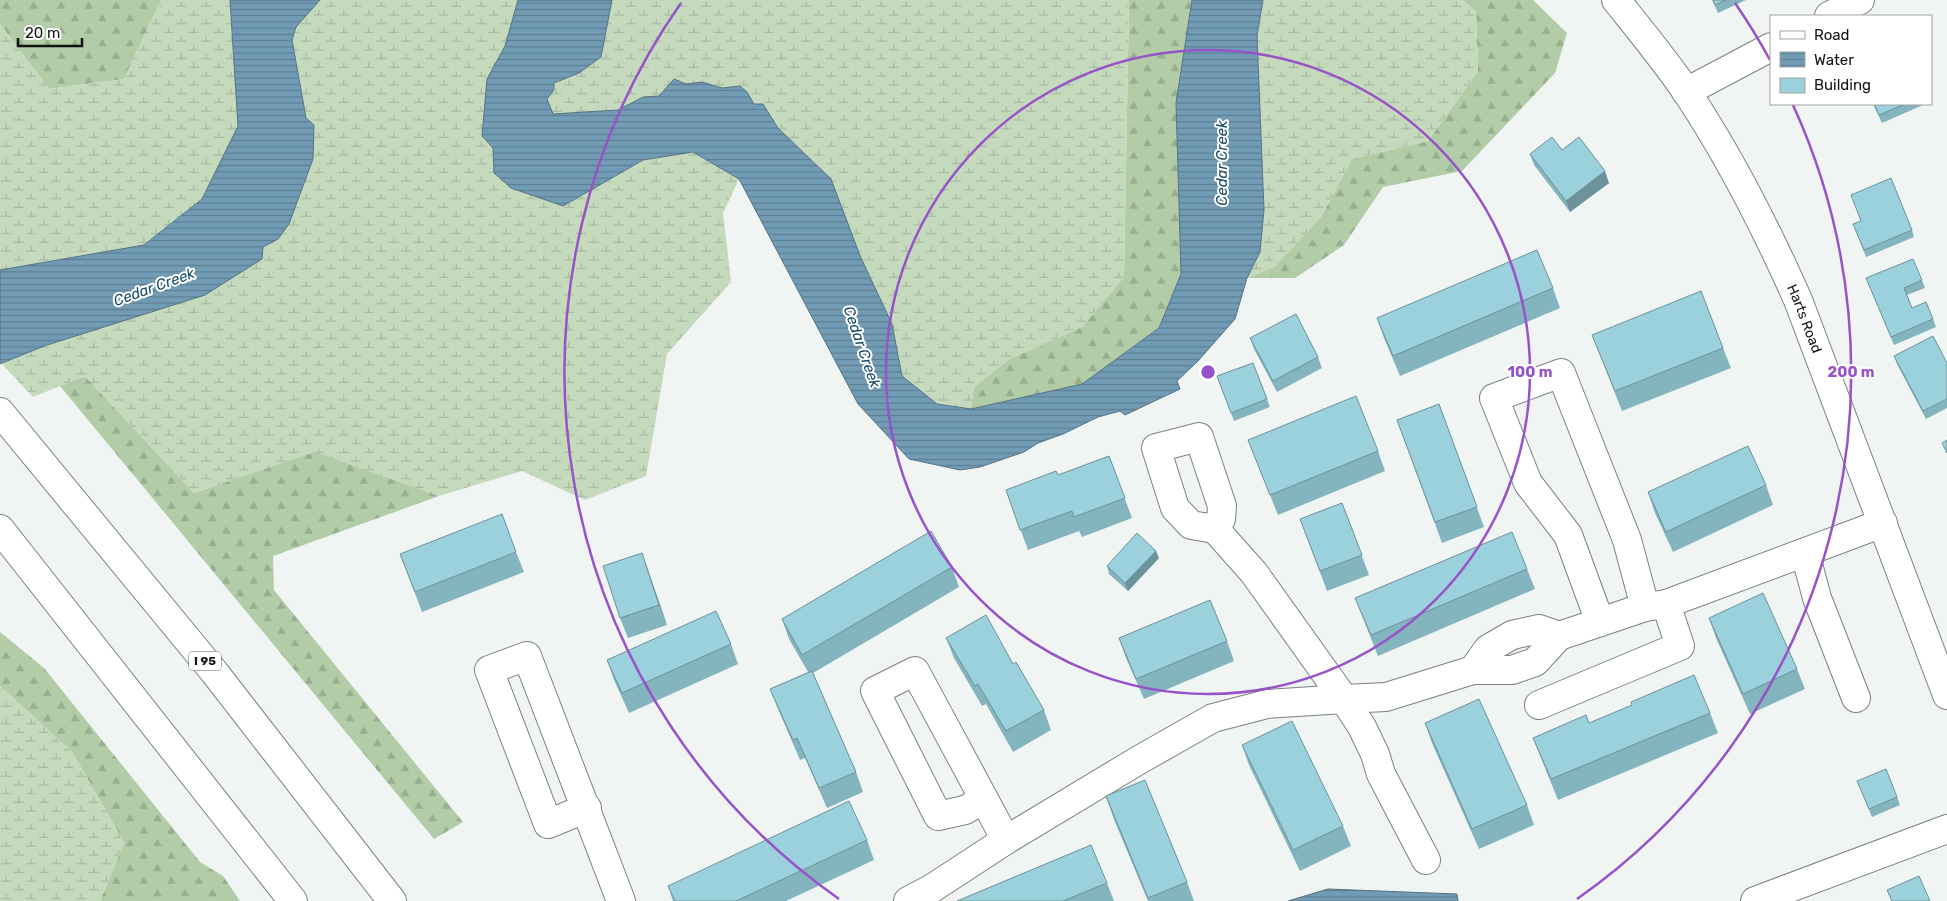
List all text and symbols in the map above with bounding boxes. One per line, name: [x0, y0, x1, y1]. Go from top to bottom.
scale bar: [18, 15, 81, 47]
legend: [1770, 15, 1932, 105]
text: 20 m: [25, 24, 60, 42]
text: Road: [1814, 26, 1850, 44]
text: Water: [1814, 51, 1854, 69]
text: Building: [1814, 76, 1871, 94]
water label: Cedar Creek: [1213, 120, 1231, 206]
water label: Cedar Creek: [111, 264, 197, 310]
street label: Harts Road: [1783, 282, 1825, 356]
water label: Cedar Creek: [840, 304, 884, 390]
centre of rings: [1199, 363, 1217, 381]
text: 100 m: [1508, 363, 1552, 381]
text: 200 m: [1827, 363, 1875, 381]
road number: I 95: [189, 651, 221, 670]

